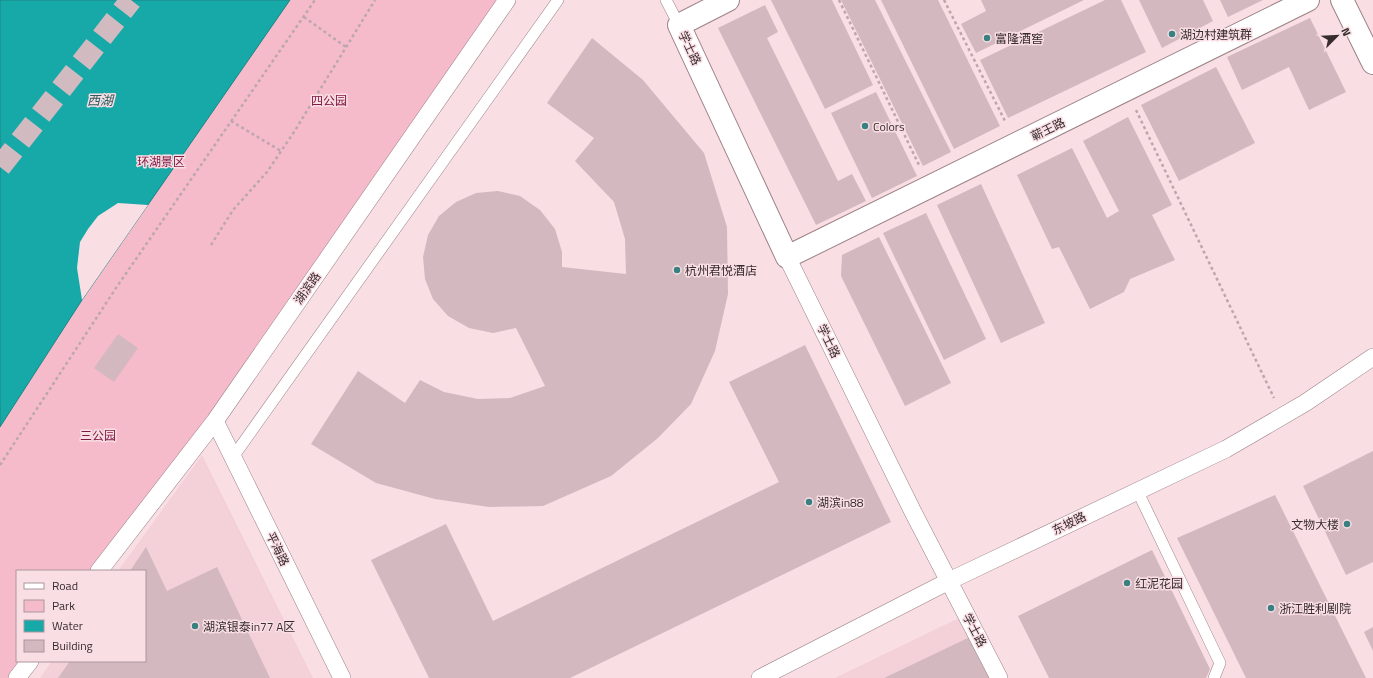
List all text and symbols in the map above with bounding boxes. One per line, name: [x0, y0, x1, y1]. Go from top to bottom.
north arrow: [1317, 16, 1357, 56]
place label: 湖边村建筑群: [1180, 25, 1252, 44]
text: N: [1337, 25, 1355, 39]
street label: 学士路: [674, 28, 706, 68]
place label: 富隆酒窖: [995, 29, 1043, 48]
marker: 湖边村建筑群: [1167, 29, 1177, 39]
marker: 富隆酒窖: [982, 33, 992, 43]
water label: 西湖: [87, 90, 115, 110]
park label: 四公园: [311, 91, 347, 110]
street label: 蕲王路: [1028, 113, 1068, 145]
place label: Colors: [873, 117, 905, 136]
marker: Colors: [860, 121, 870, 131]
park label: 环湖景区: [137, 152, 185, 171]
place label: 杭州君悦酒店: [685, 261, 757, 280]
marker: 杭州君悦酒店: [672, 265, 682, 275]
street label: 湖滨路: [289, 268, 325, 308]
street label: 学士路: [813, 321, 845, 361]
park label: 三公园: [80, 426, 116, 445]
place label: 湖滨in88: [817, 493, 864, 512]
marker: 湖滨in88: [804, 497, 814, 507]
street label: 东坡路: [1049, 507, 1089, 539]
place label: 文物大楼: [1291, 515, 1339, 534]
marker: 文物大楼: [1342, 519, 1352, 529]
street label: 平海路: [262, 529, 294, 569]
legend: [16, 570, 146, 662]
place label: 红泥花园: [1135, 574, 1183, 593]
text: Road: [52, 576, 78, 595]
marker: 红泥花园: [1122, 578, 1132, 588]
text: Park: [52, 596, 75, 615]
place label: 浙江胜利剧院: [1279, 599, 1351, 618]
marker: 浙江胜利剧院: [1266, 603, 1276, 613]
street label: 学士路: [958, 610, 992, 650]
text: Water: [52, 616, 83, 635]
place label: 湖滨银泰in77 A区: [203, 617, 295, 636]
marker: 湖滨银泰in77 A区: [190, 621, 200, 631]
text: Building: [52, 636, 93, 655]

